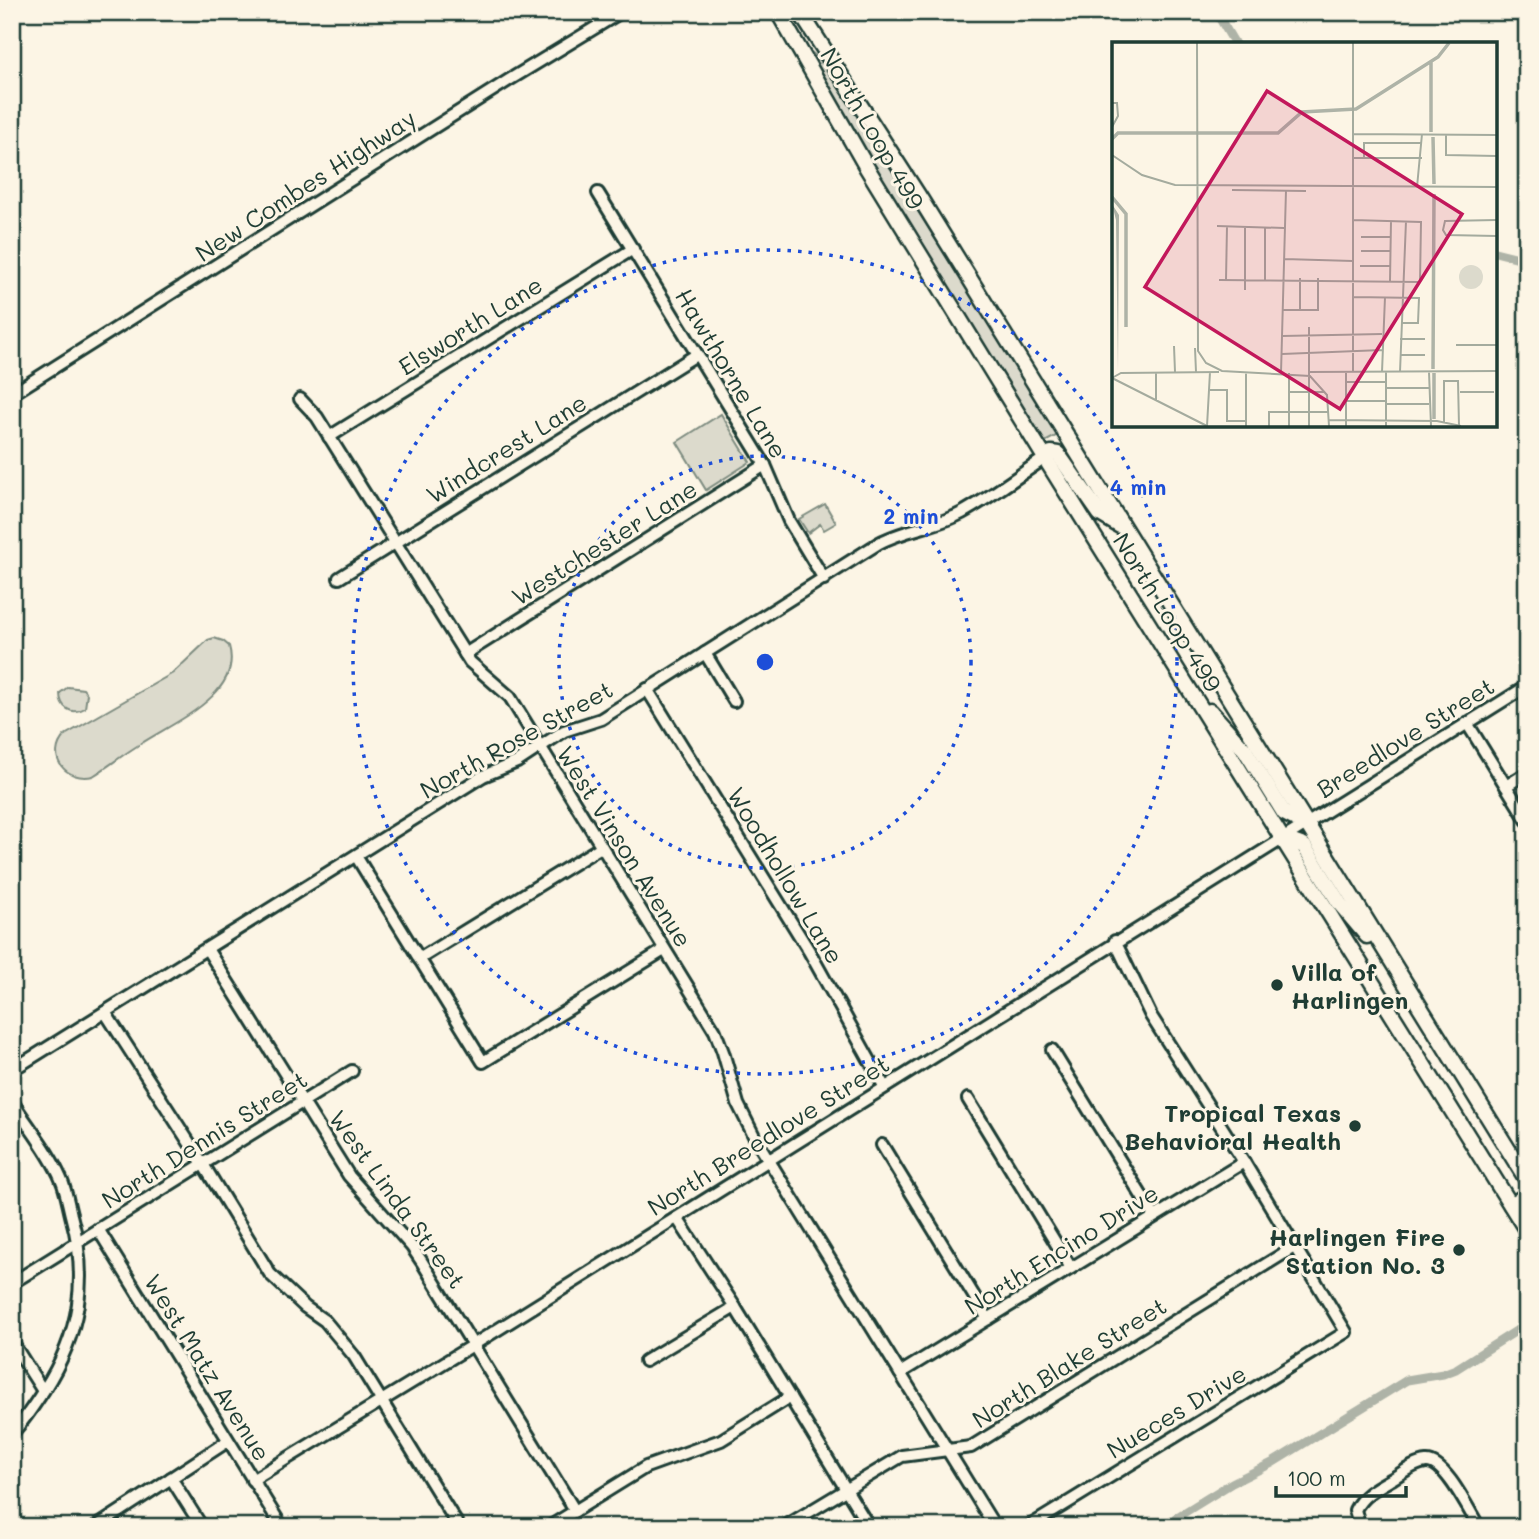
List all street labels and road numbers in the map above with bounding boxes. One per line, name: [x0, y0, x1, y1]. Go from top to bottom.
street label: North Loop 499: [814, 42, 932, 214]
street label: New Combes Highway: [189, 102, 421, 268]
street label: Elsworth Lane: [392, 268, 548, 382]
street label: Hawthorne Lane: [669, 282, 795, 464]
street label: Windcrest Lane: [420, 386, 592, 510]
street label: Westchester Lane: [505, 472, 703, 612]
street label: North Loop 499: [1107, 527, 1229, 697]
street label: Breedlove Street: [1310, 670, 1500, 804]
street label: North Rose Street: [414, 673, 618, 805]
street label: West Vinson Avenue: [550, 739, 700, 953]
street label: Woodhollow Lane: [721, 781, 851, 969]
street label: North Breedlove Street: [641, 1048, 895, 1222]
street label: North Dennis Street: [95, 1063, 313, 1215]
street label: West Linda Street: [323, 1104, 473, 1294]
street label: North Encino Drive: [958, 1177, 1164, 1321]
street label: West Matz Avenue: [138, 1268, 278, 1466]
street label: North Blake Street: [966, 1290, 1172, 1434]
street label: Nueces Drive: [1101, 1357, 1251, 1465]

